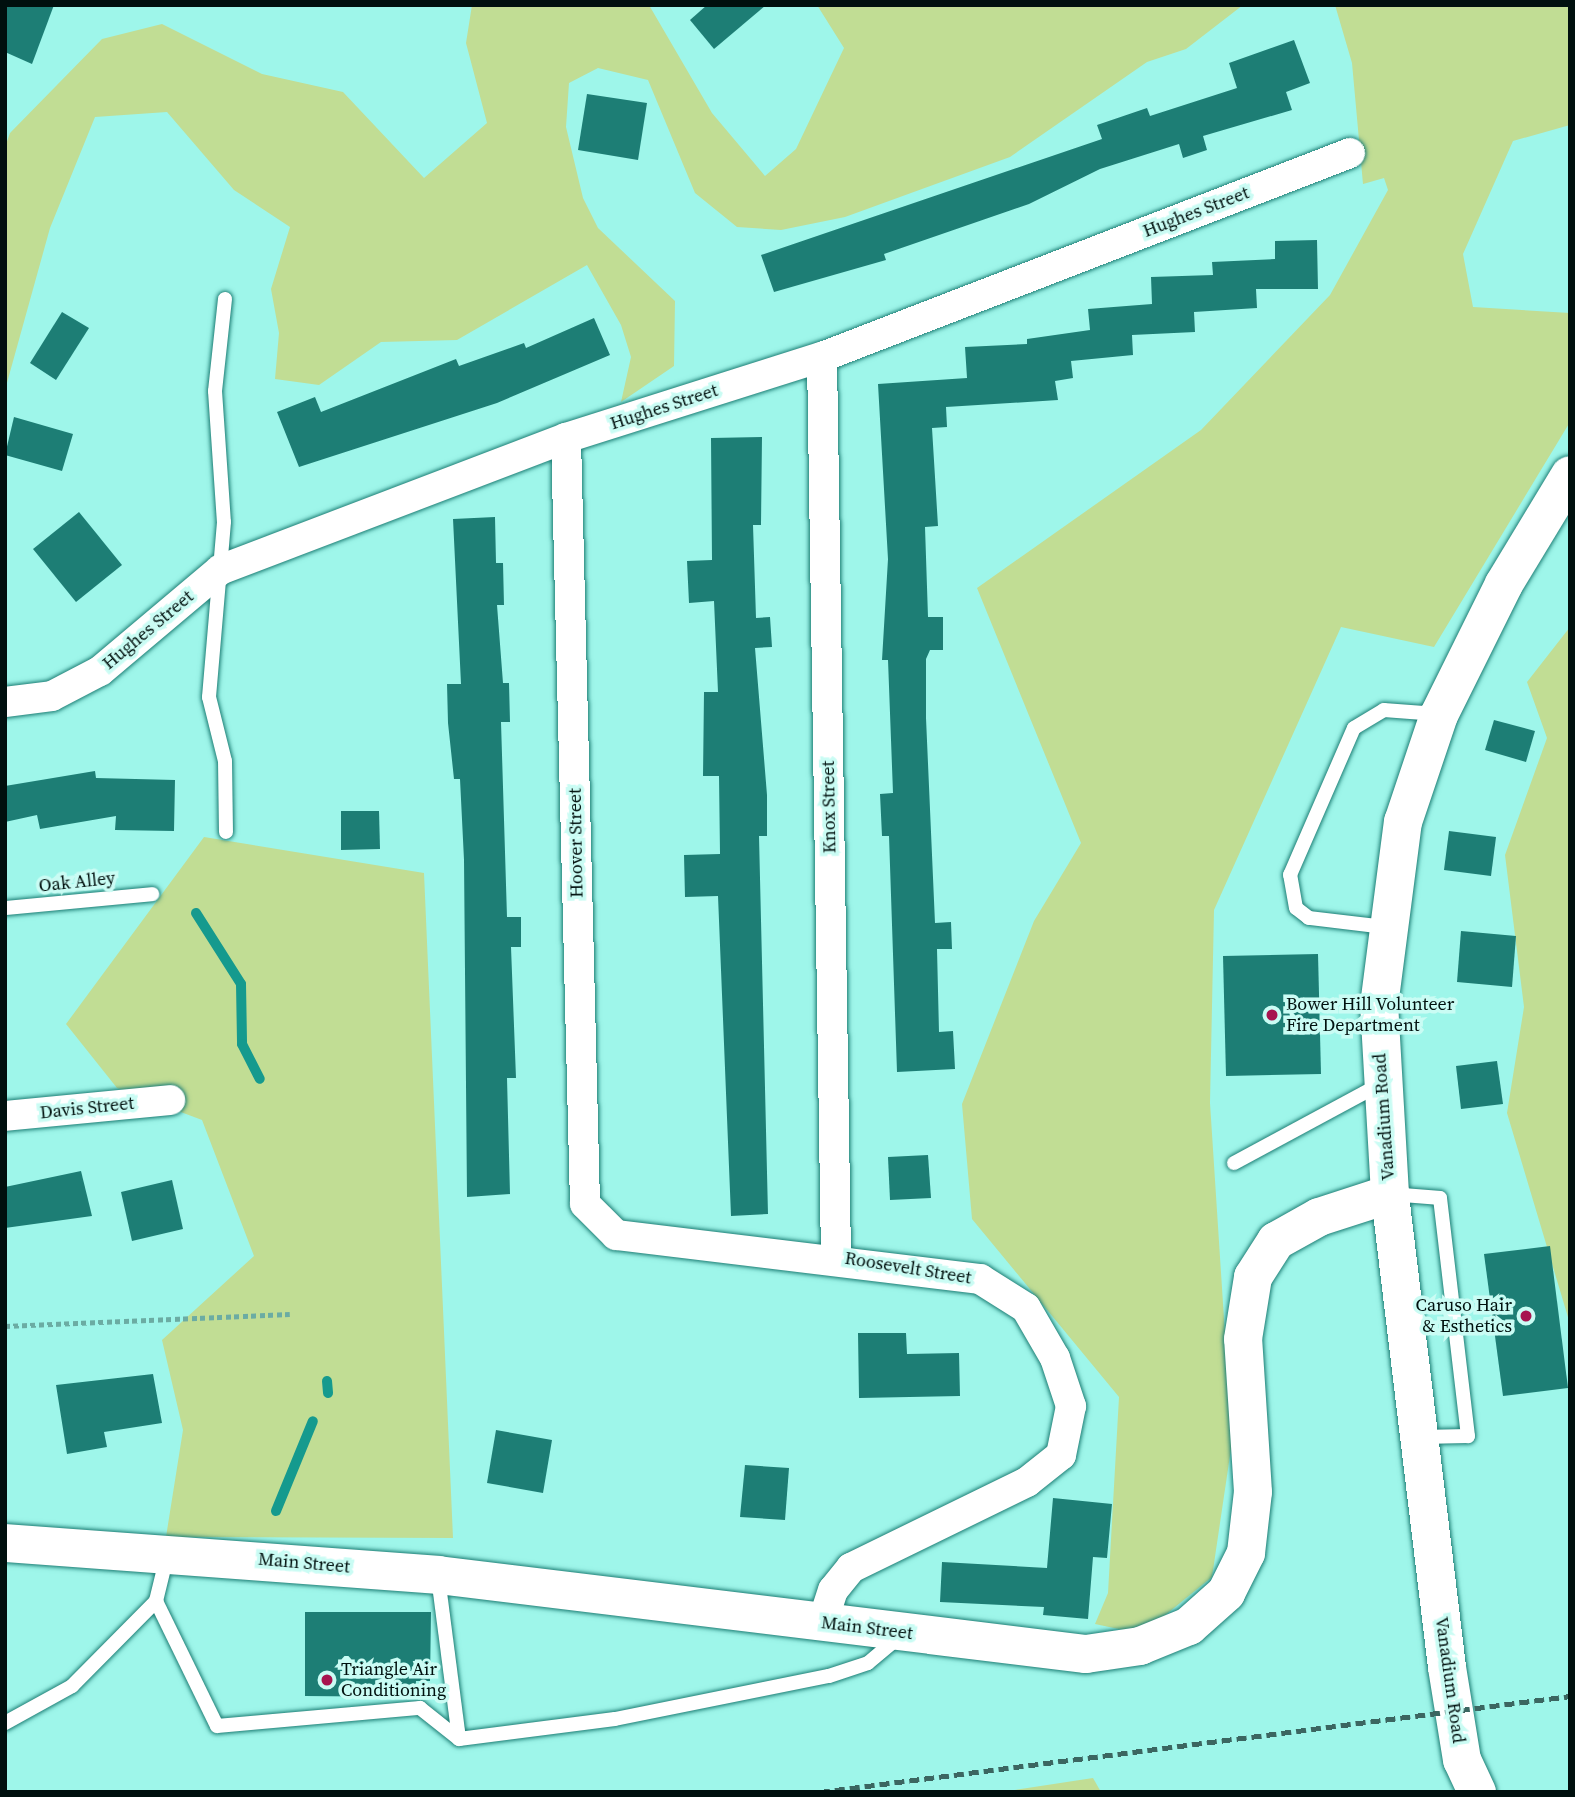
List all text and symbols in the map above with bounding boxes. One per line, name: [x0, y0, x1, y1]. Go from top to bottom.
street label: Hughes Street: [1140, 182, 1252, 242]
street label: Hughes Street: [607, 379, 721, 435]
street label: Hughes Street: [98, 586, 198, 674]
street label: Knox Street: [817, 761, 841, 853]
street label: Hoover Street: [564, 788, 588, 898]
street label: Oak Alley: [38, 867, 116, 897]
place label: Bower Hill Volunteer Fire Department: [1286, 994, 1455, 1036]
marker: Bower Hill Volunteer Fire Department: [1264, 1007, 1280, 1023]
street label: Vanadium Road: [1369, 1053, 1399, 1181]
street label: Davis Street: [39, 1092, 135, 1124]
street label: Roosevelt Street: [843, 1247, 973, 1289]
place label: Caruso Hair & Esthetics: [1416, 1295, 1512, 1338]
marker: Caruso Hair & Esthetics: [1518, 1308, 1534, 1324]
street label: Main Street: [257, 1548, 351, 1578]
street label: Main Street: [820, 1612, 914, 1644]
street label: Vanadium Road: [1430, 1616, 1470, 1744]
place label: Triangle Air Conditioning: [341, 1659, 446, 1702]
marker: Triangle Air Conditioning: [319, 1672, 335, 1688]

